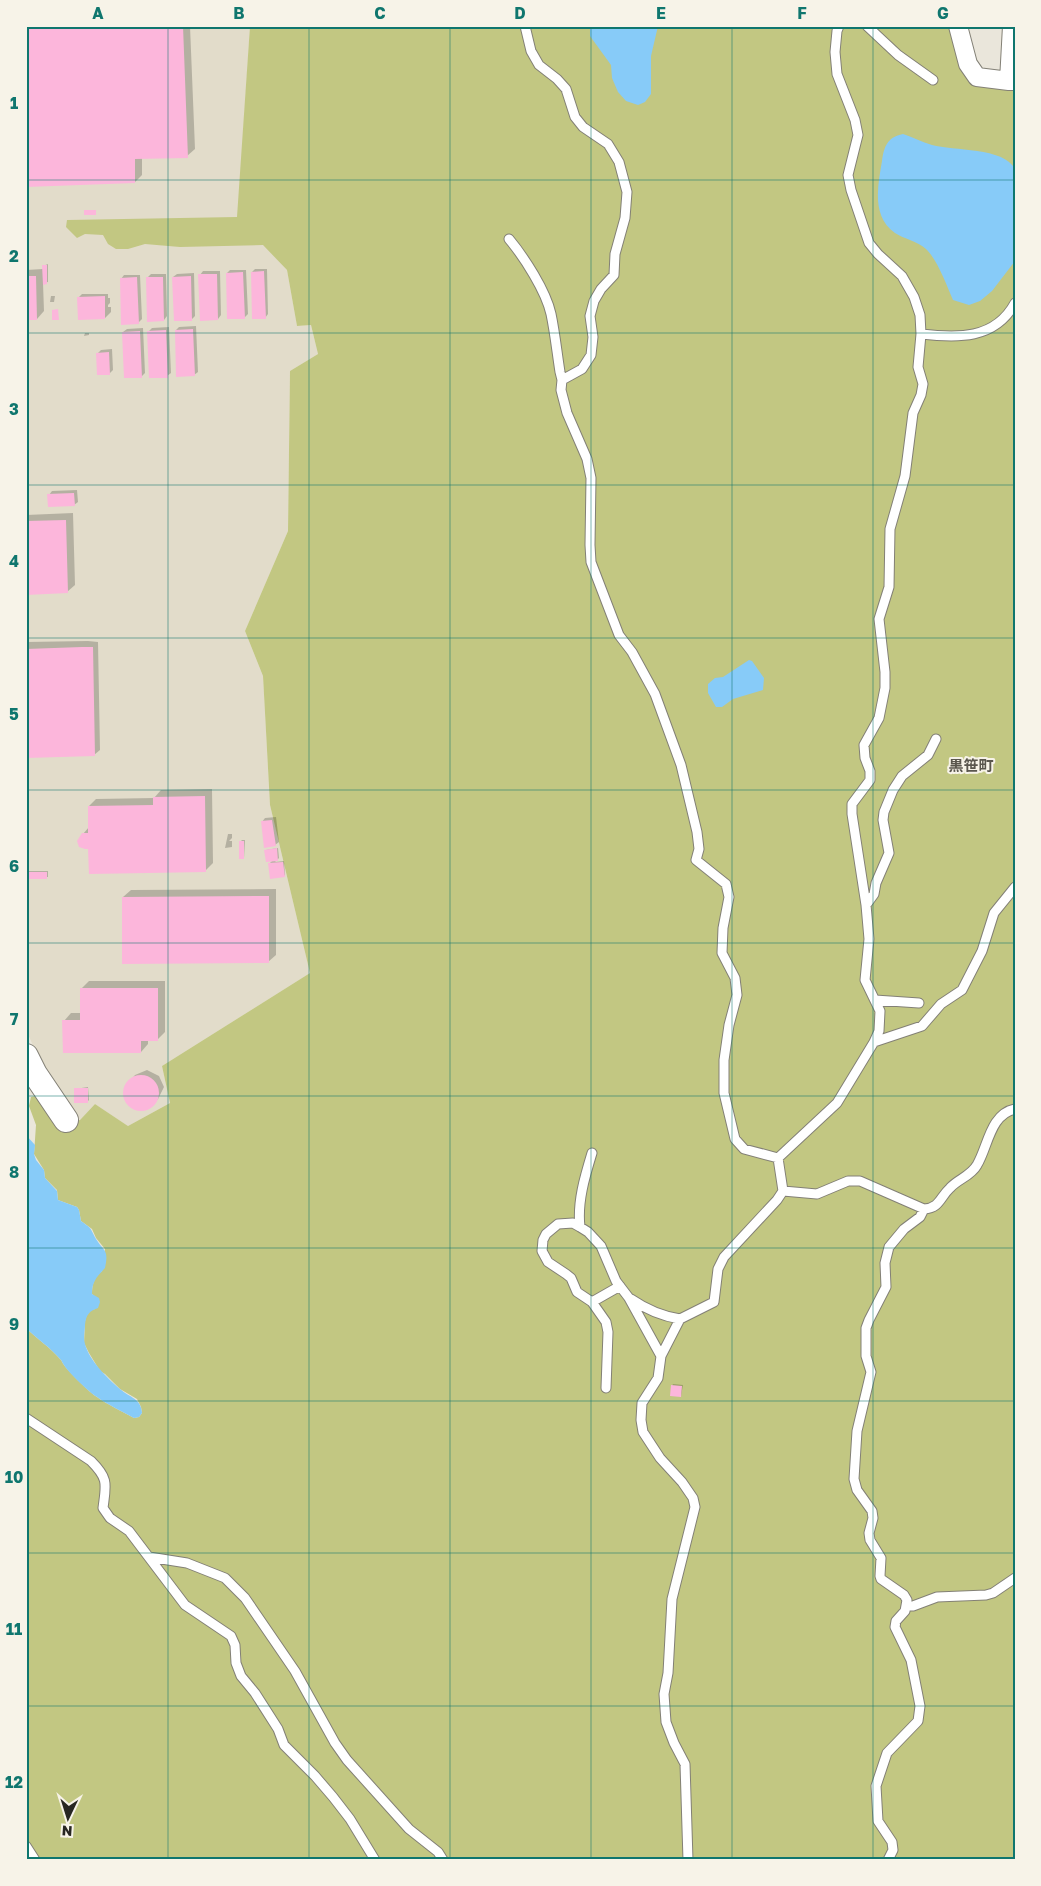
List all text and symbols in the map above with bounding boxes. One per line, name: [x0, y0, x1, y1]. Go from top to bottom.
text: A: [92, 3, 104, 23]
text: B: [233, 3, 245, 23]
text: C: [374, 3, 386, 23]
text: D: [514, 3, 526, 23]
text: E: [656, 3, 666, 23]
text: F: [797, 3, 807, 23]
text: G: [937, 3, 949, 23]
text: 1: [10, 93, 18, 113]
text: 2: [9, 246, 19, 266]
text: 3: [9, 399, 19, 419]
text: 4: [9, 551, 19, 571]
text: 5: [9, 704, 19, 724]
district label: 黒笹町: [948, 756, 994, 774]
text: 6: [9, 856, 19, 876]
text: 7: [10, 1009, 19, 1029]
text: 8: [9, 1162, 19, 1182]
text: 9: [9, 1314, 19, 1334]
text: 10: [5, 1467, 23, 1487]
text: 11: [6, 1619, 22, 1639]
text: 12: [5, 1772, 23, 1792]
north arrow: [42, 1794, 92, 1844]
text: N: [61, 1823, 73, 1840]

